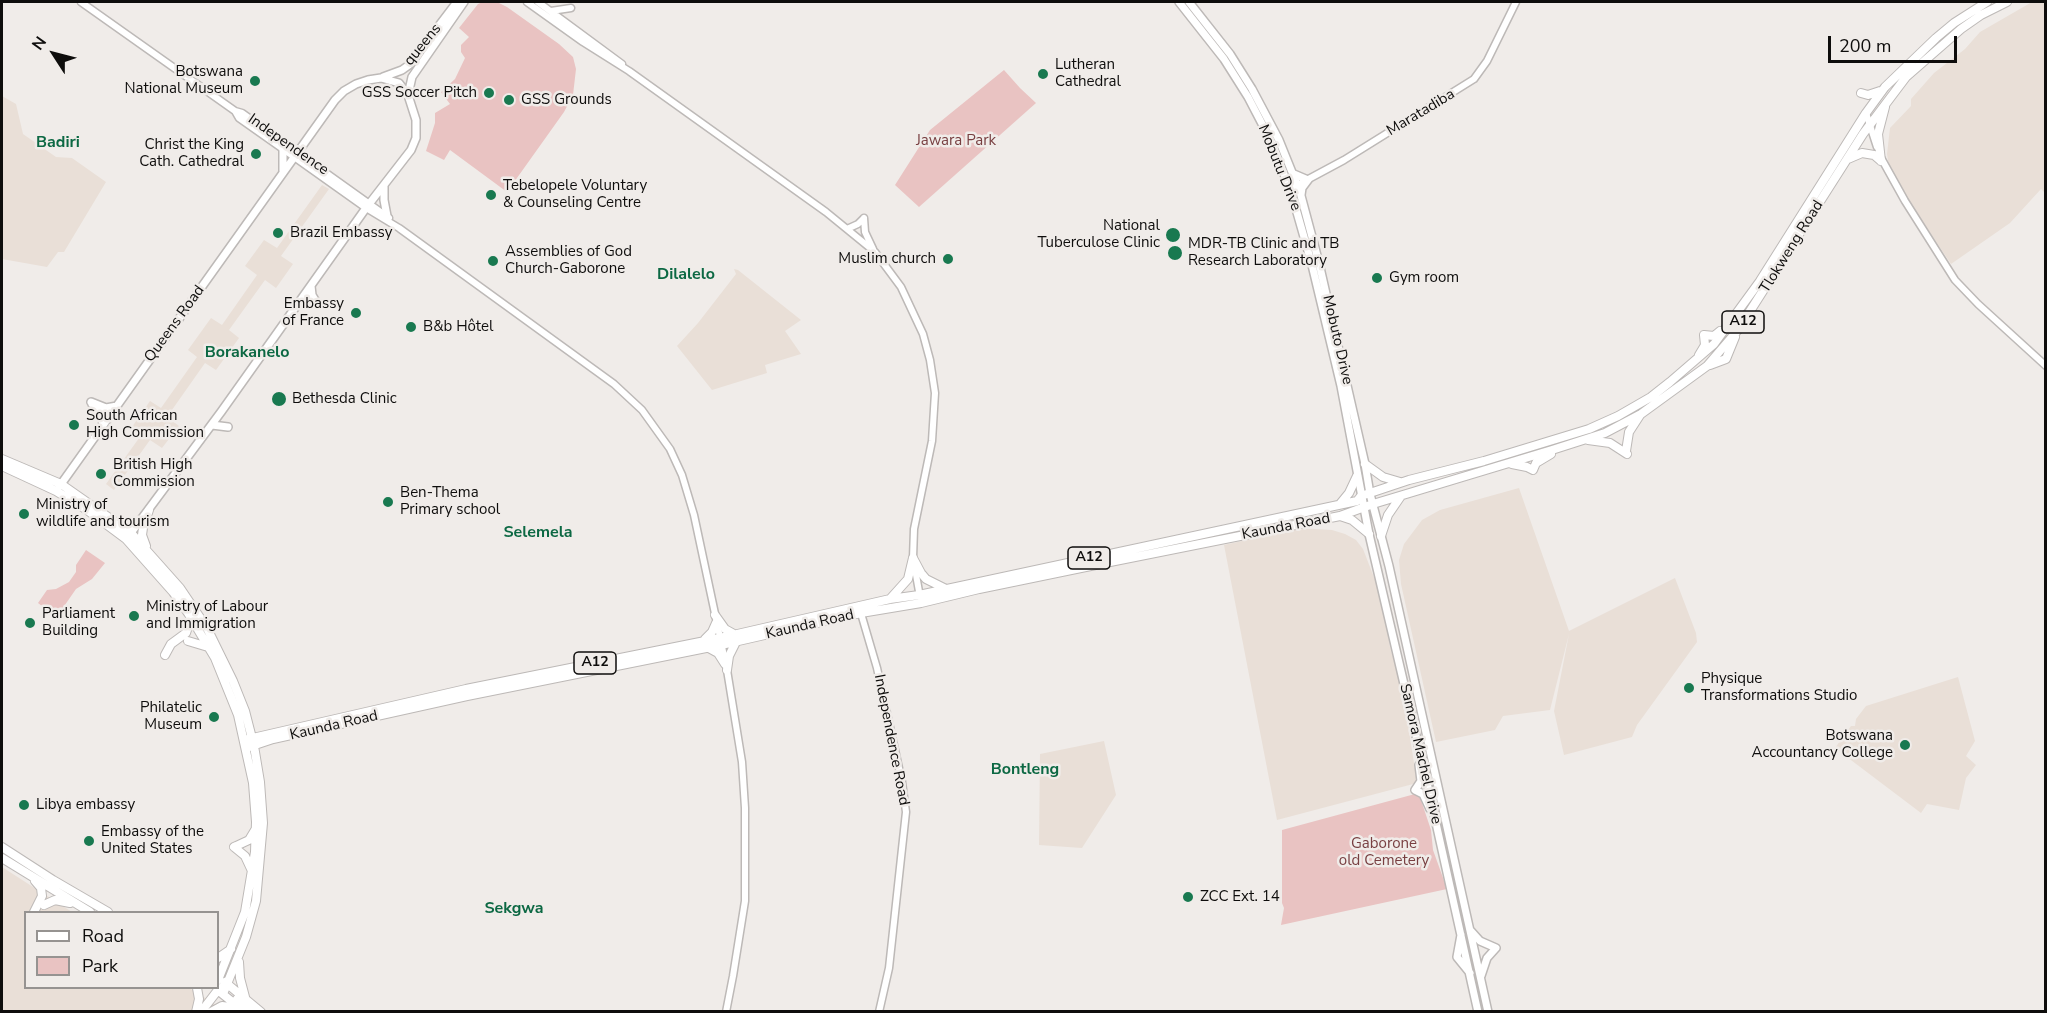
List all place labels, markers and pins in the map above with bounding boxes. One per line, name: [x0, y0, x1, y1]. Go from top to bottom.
place label: Lutheran Cathedral: [1055, 56, 1121, 91]
place label: Botswana National Museum: [124, 63, 243, 98]
marker: Lutheran Cathedral: [1036, 67, 1050, 81]
marker: Botswana National Museum: [248, 74, 262, 88]
place label: GSS Soccer Pitch: [362, 84, 477, 102]
marker: GSS Soccer Pitch: [482, 86, 496, 100]
place label: GSS Grounds: [521, 91, 612, 109]
marker: GSS Grounds: [502, 93, 516, 107]
place label: Christ the King Cath. Cathedral: [139, 136, 244, 171]
marker: Christ the King Cath. Cathedral: [249, 147, 263, 161]
place label: Tebelopele Voluntary & Counseling Centre: [503, 177, 647, 212]
marker: Tebelopele Voluntary & Counseling Centre: [484, 188, 498, 202]
place label: National Tuberculose Clinic: [1038, 217, 1160, 252]
place label: Brazil Embassy: [290, 224, 392, 242]
marker: Brazil Embassy: [271, 226, 285, 240]
marker: National Tuberculose Clinic: [1164, 226, 1182, 244]
place label: MDR-TB Clinic and TB Research Laboratory: [1188, 235, 1339, 270]
place label: Assemblies of God Church-Gaborone: [505, 243, 632, 278]
marker: MDR-TB Clinic and TB Research Laboratory: [1166, 244, 1184, 262]
place label: Muslim church: [838, 250, 936, 268]
marker: Muslim church: [941, 252, 955, 266]
marker: Assemblies of God Church-Gaborone: [486, 254, 500, 268]
place label: Gym room: [1389, 269, 1459, 287]
marker: Gym room: [1370, 271, 1384, 285]
place label: Embassy of France: [282, 295, 344, 330]
marker: Embassy of France: [349, 306, 363, 320]
place label: B&b Hôtel: [423, 318, 493, 336]
marker: B&b Hôtel: [404, 320, 418, 334]
marker: Bethesda Clinic: [270, 390, 288, 408]
place label: Bethesda Clinic: [292, 390, 397, 408]
place label: South African High Commission: [86, 407, 204, 442]
marker: South African High Commission: [67, 418, 81, 432]
place label: British High Commission: [113, 456, 195, 491]
marker: British High Commission: [94, 467, 108, 481]
place label: Ben-Thema Primary school: [400, 484, 500, 519]
marker: Ben-Thema Primary school: [381, 495, 395, 509]
place label: Ministry of wildlife and tourism: [36, 496, 170, 531]
marker: Ministry of wildlife and tourism: [17, 507, 31, 521]
place label: Ministry of Labour and Immigration: [146, 598, 268, 633]
place label: Parliament Building: [42, 605, 115, 640]
marker: Ministry of Labour and Immigration: [127, 609, 141, 623]
marker: Parliament Building: [23, 616, 37, 630]
place label: Physique Transformations Studio: [1701, 670, 1857, 705]
marker: Physique Transformations Studio: [1682, 681, 1696, 695]
place label: Philatelic Museum: [140, 699, 202, 734]
marker: Philatelic Museum: [207, 710, 221, 724]
place label: Botswana Accountancy College: [1752, 727, 1893, 762]
marker: Botswana Accountancy College: [1898, 738, 1912, 752]
place label: Libya embassy: [36, 796, 135, 814]
marker: Libya embassy: [17, 798, 31, 812]
place label: Embassy of the United States: [101, 823, 204, 858]
marker: Embassy of the United States: [82, 834, 96, 848]
place label: ZCC Ext. 14: [1200, 888, 1280, 906]
marker: ZCC Ext. 14: [1181, 890, 1195, 904]

